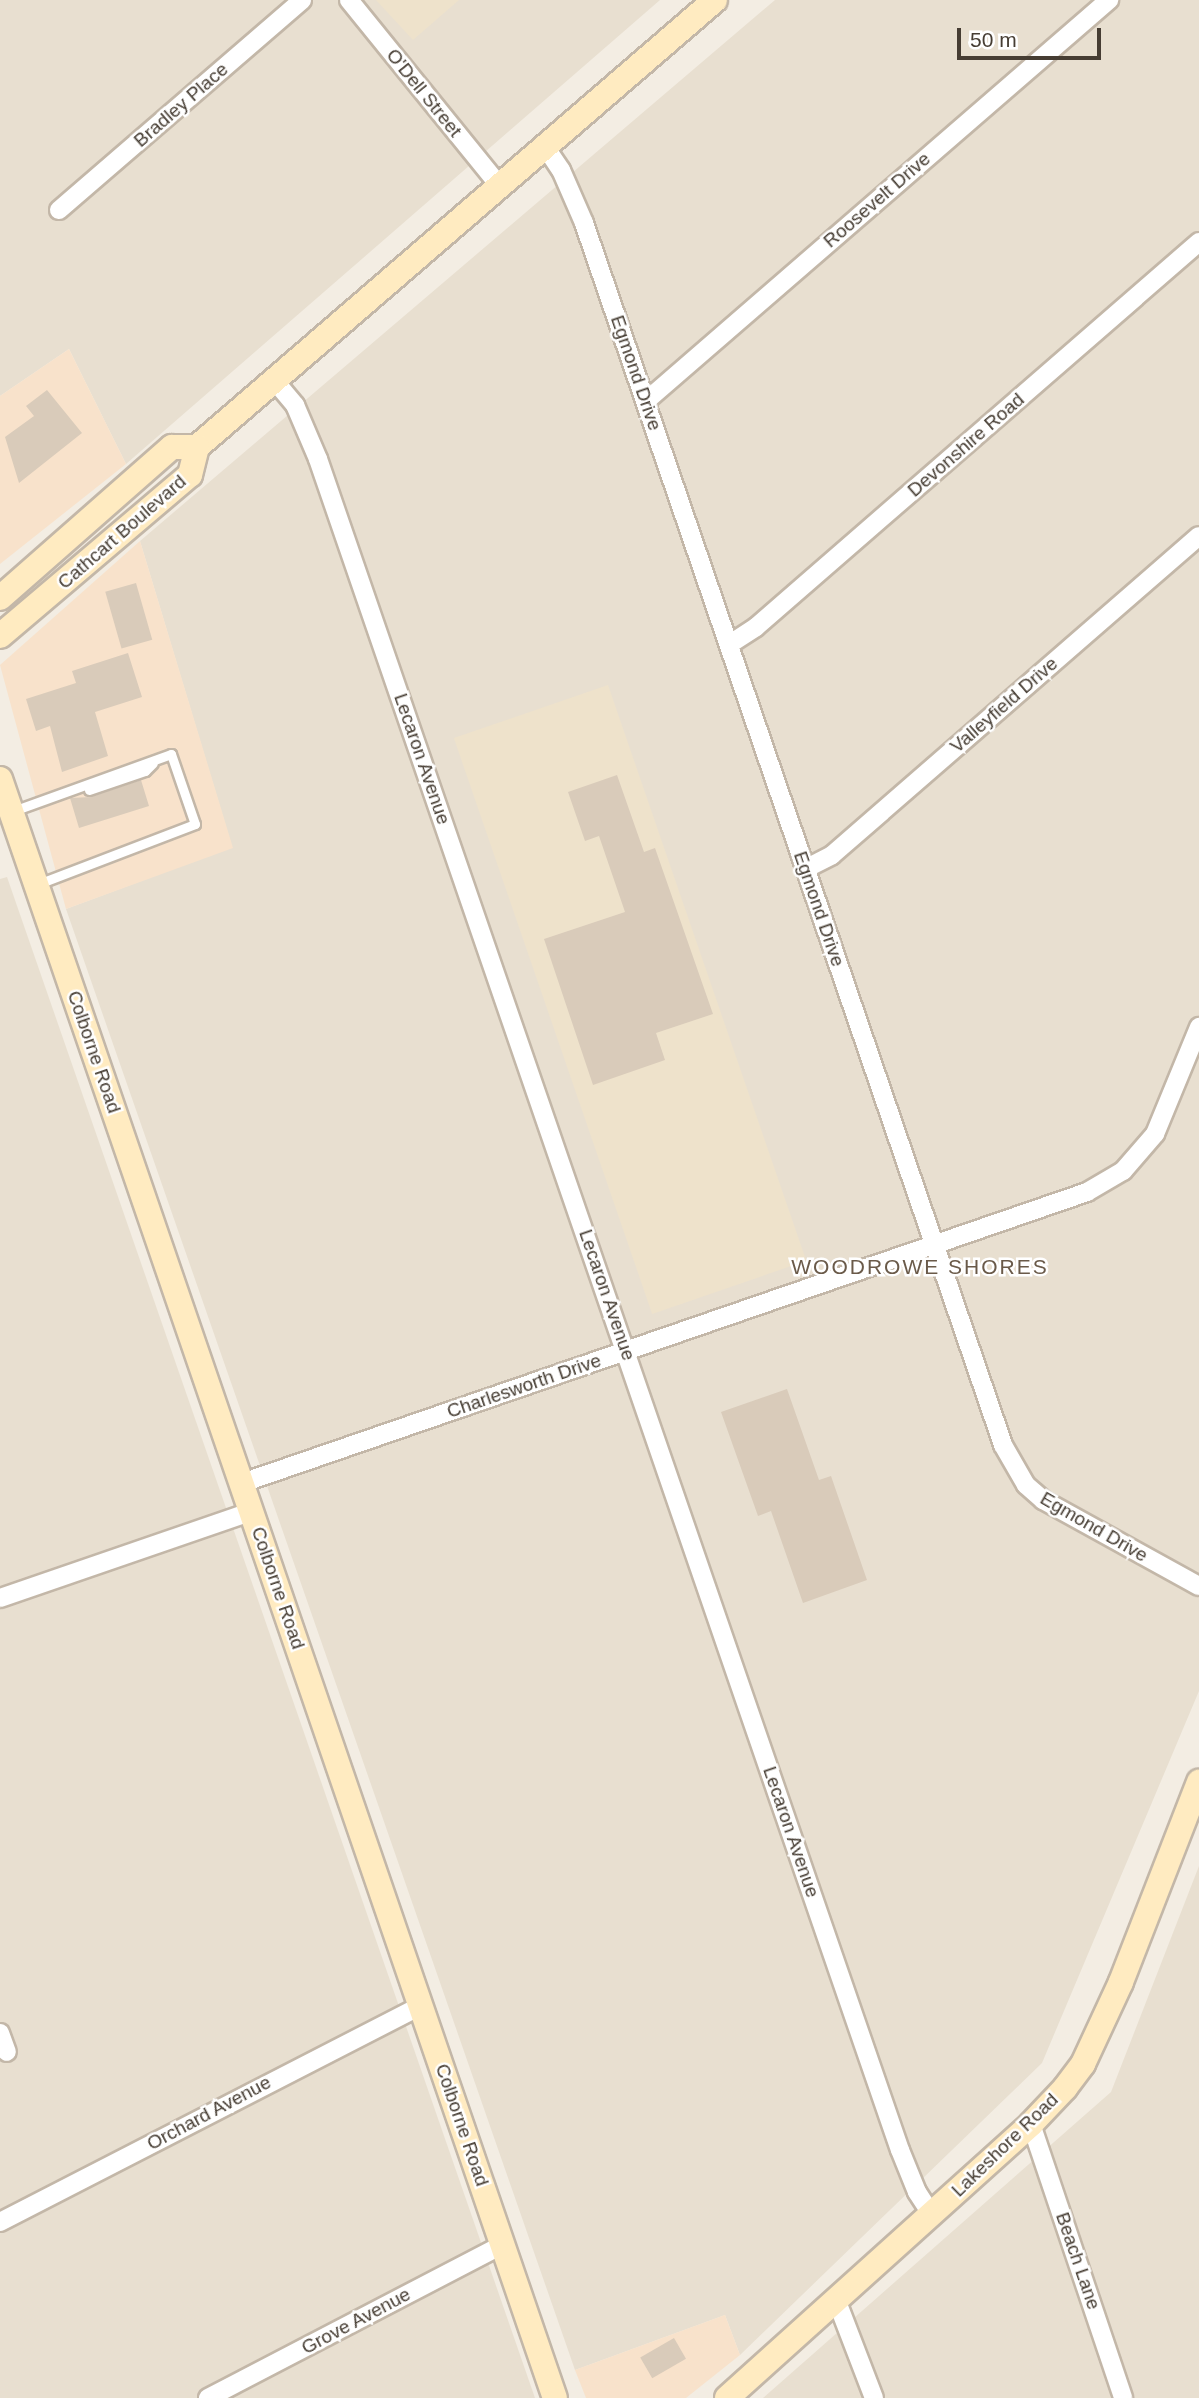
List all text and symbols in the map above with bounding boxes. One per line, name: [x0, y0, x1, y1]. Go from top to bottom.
scale bar: [961, 14, 1104, 58]
text: 50 m: [970, 28, 1017, 51]
street label: O'Dell Street: [381, 44, 467, 142]
street label: Bradley Place: [129, 58, 233, 152]
street label: Roosevelt Drive: [819, 147, 935, 253]
street label: Egmond Drive: [606, 312, 666, 434]
street label: Devonshire Road: [903, 388, 1029, 502]
street label: Cathcart Boulevard: [53, 470, 191, 594]
street label: Valleyfield Drive: [946, 652, 1062, 758]
street label: Lecaron Avenue: [389, 690, 455, 828]
street label: Egmond Drive: [789, 848, 849, 970]
street label: Colborne Road: [62, 988, 126, 1116]
street label: Lecaron Avenue: [574, 1226, 640, 1364]
district label: WOODROWE SHORES: [793, 1254, 1047, 1280]
street label: Charlesworth Drive: [444, 1349, 604, 1423]
street label: Egmond Drive: [1036, 1487, 1152, 1567]
street label: Colborne Road: [246, 1524, 310, 1652]
street label: Lecaron Avenue: [758, 1763, 824, 1901]
street label: Colborne Road: [430, 2061, 494, 2189]
street label: Orchard Avenue: [143, 2071, 275, 2155]
street label: Lakeshore Road: [947, 2088, 1063, 2202]
street label: Beach Lane: [1051, 2209, 1105, 2313]
street label: Grove Avenue: [297, 2283, 415, 2359]

